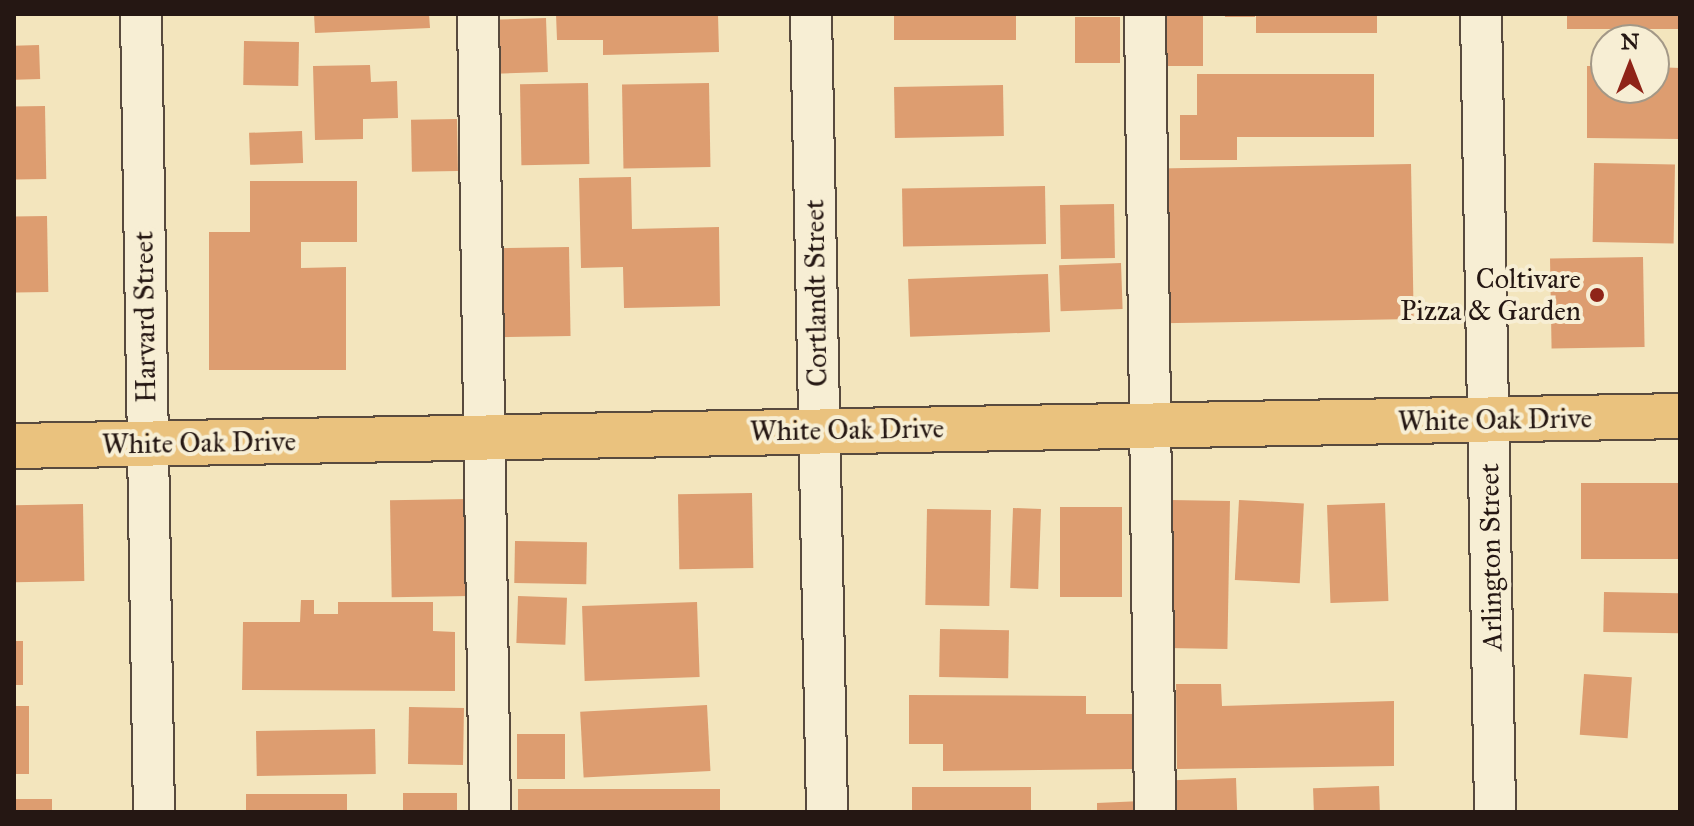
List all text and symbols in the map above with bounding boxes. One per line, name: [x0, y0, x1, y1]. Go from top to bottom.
north arrow: [1590, 24, 1670, 104]
text: N: [1621, 28, 1639, 55]
street label: Cortlandt Street: [798, 199, 834, 387]
street label: Harvard Street: [127, 231, 163, 403]
place label: Coltivare Pizza & Garden: [1400, 262, 1581, 328]
marker: Coltivare Pizza & Garden: [1588, 286, 1606, 304]
street label: White Oak Drive: [1397, 402, 1593, 438]
street label: White Oak Drive: [749, 412, 945, 448]
street label: White Oak Drive: [101, 425, 297, 461]
street label: Arlington Street: [1473, 463, 1509, 651]

